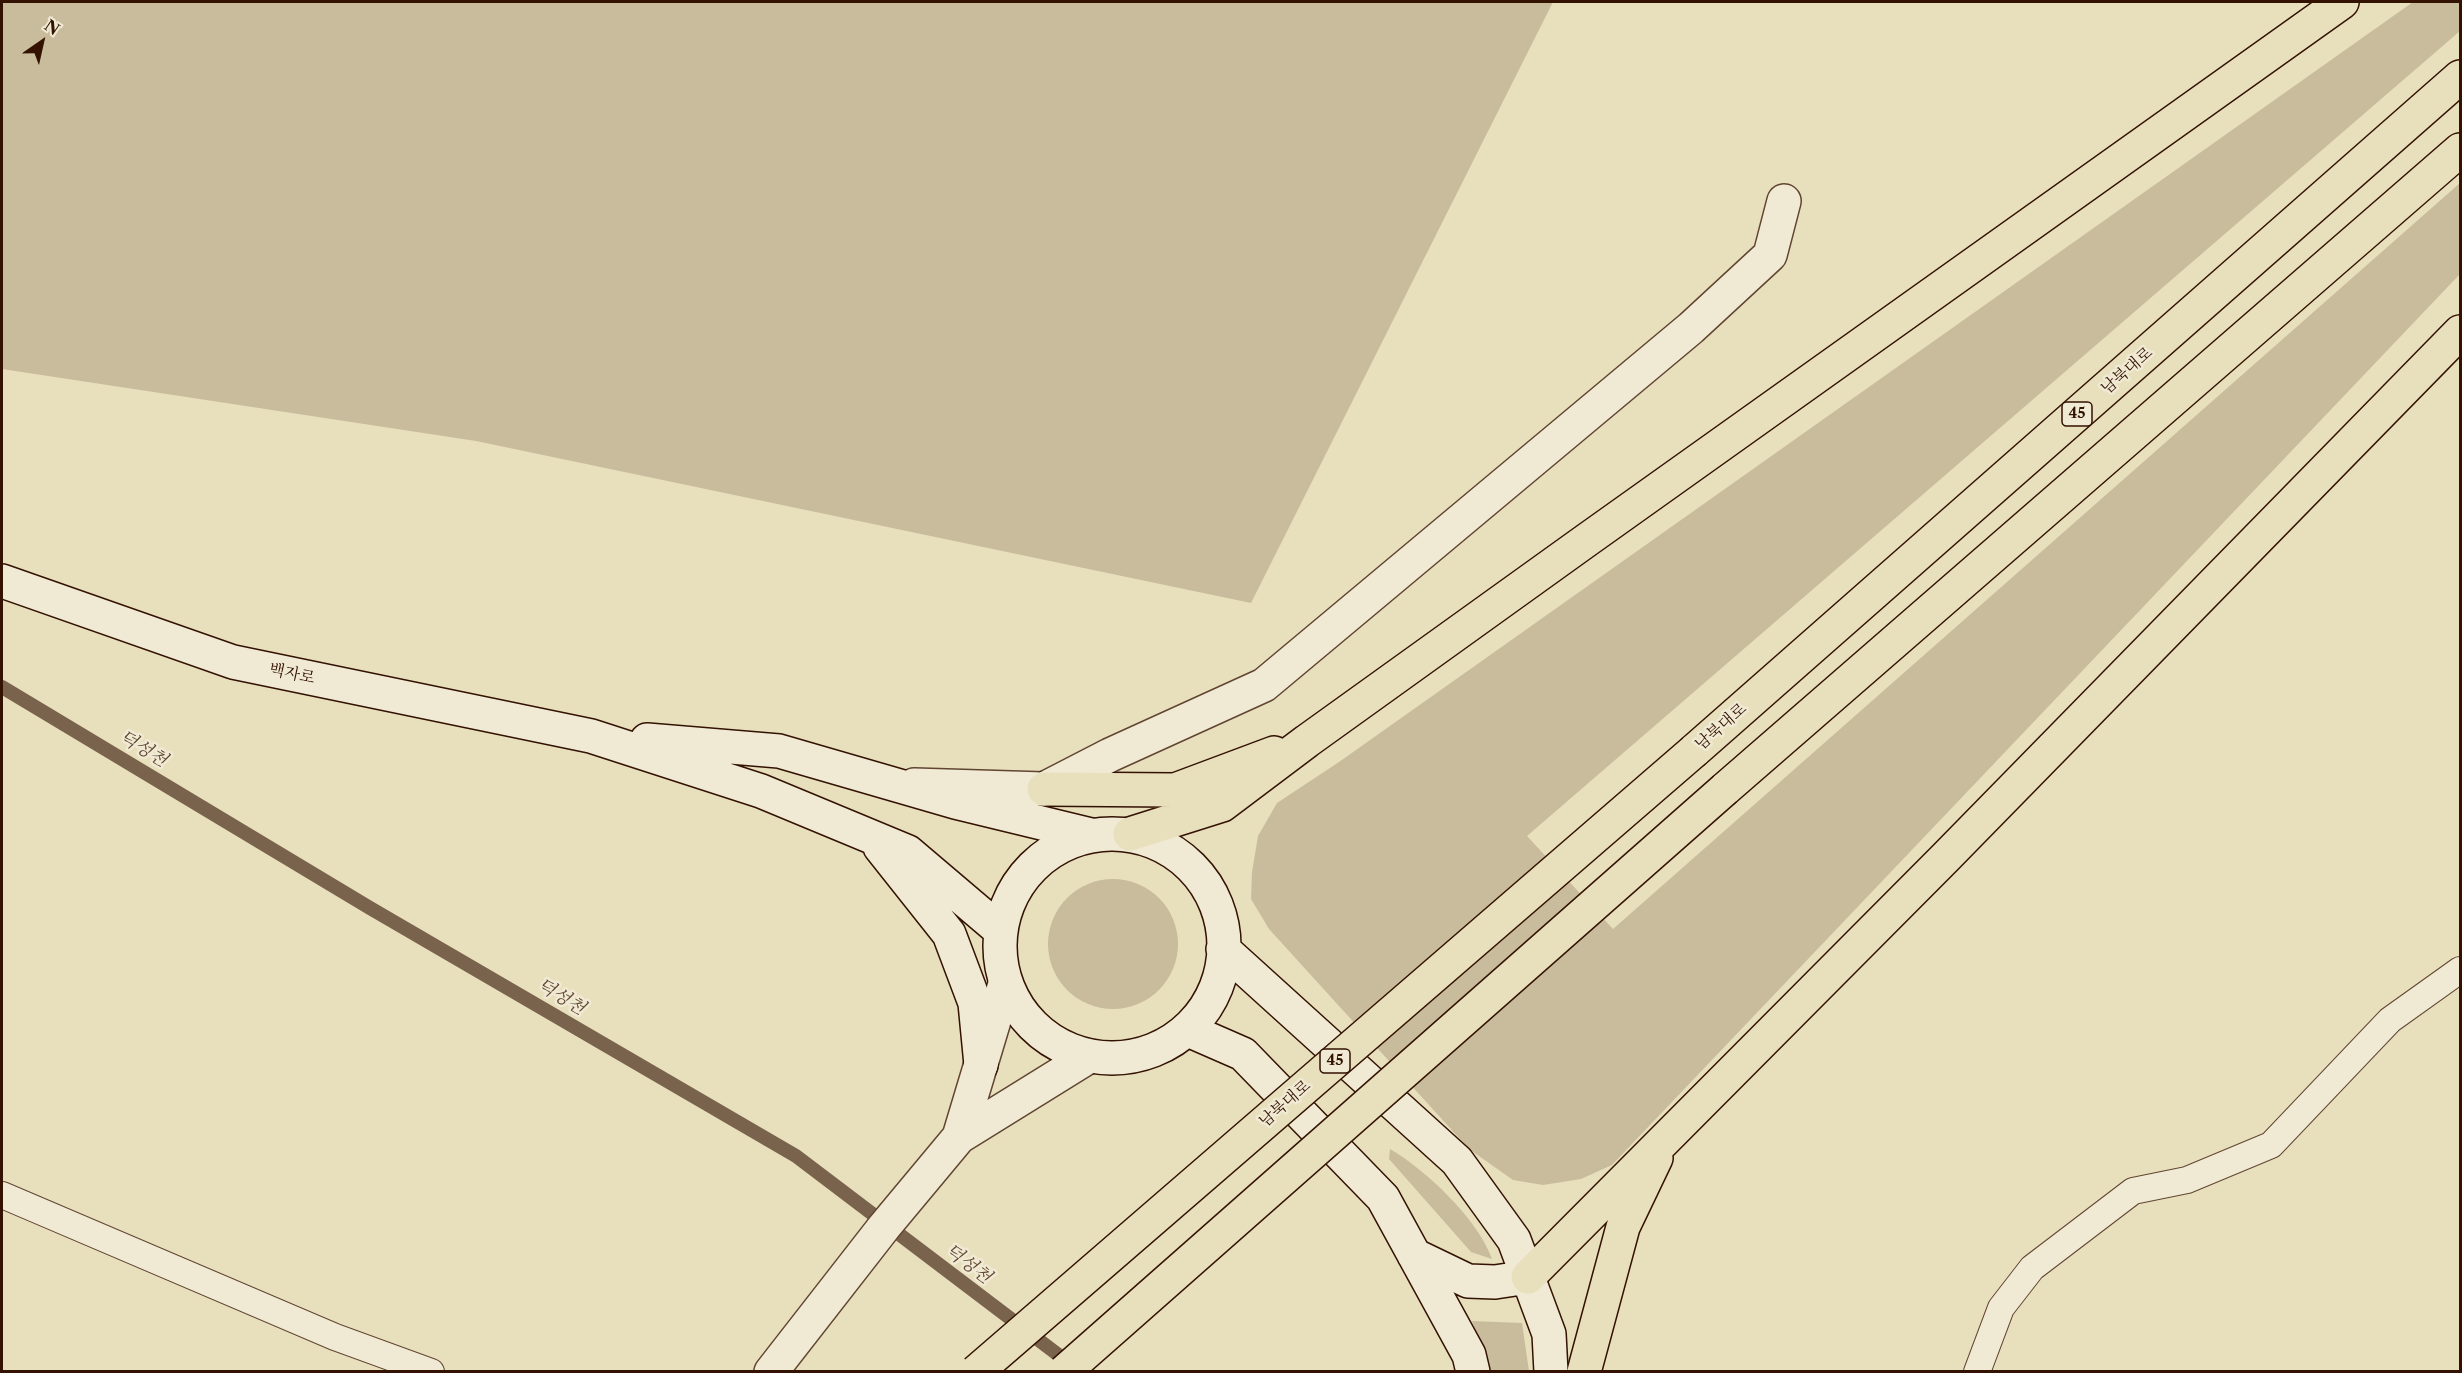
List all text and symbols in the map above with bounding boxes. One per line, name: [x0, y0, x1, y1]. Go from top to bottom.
north arrow: [12, 12, 72, 72]
text: N: [41, 15, 63, 39]
street label: 남북대로: [2097, 343, 2157, 399]
road number: 45: [2062, 402, 2092, 426]
street label: 백자로: [267, 660, 317, 688]
street label: 남북대로: [1691, 699, 1751, 755]
water label: 덕성천: [115, 726, 171, 772]
water label: 덕성천: [533, 974, 589, 1020]
road number: 45: [1320, 1049, 1350, 1073]
street label: 남북대로: [1255, 1076, 1315, 1132]
water label: 덕성천: [941, 1240, 995, 1288]

